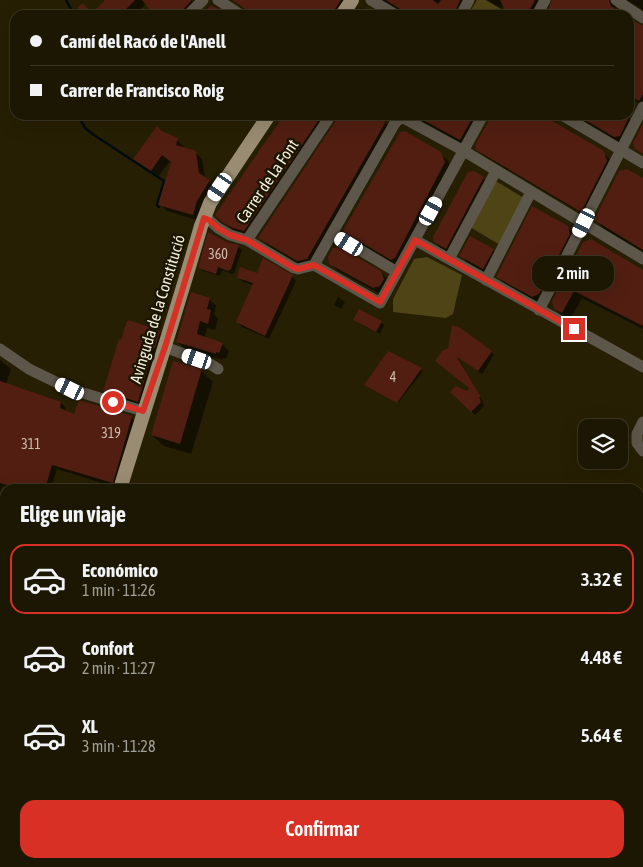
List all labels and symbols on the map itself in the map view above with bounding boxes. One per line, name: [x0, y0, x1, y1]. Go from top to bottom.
street label: Carrer de La Font: [232, 135, 302, 226]
car: [205, 170, 234, 204]
car: [417, 194, 444, 228]
car: [570, 206, 597, 240]
car: [332, 230, 365, 258]
street label: Avinguda de la Constitució: [126, 233, 189, 386]
house number: 360: [208, 246, 228, 262]
callout: 2 min: [533, 256, 615, 292]
route end: [563, 318, 585, 340]
car: [180, 347, 213, 371]
house number: 4: [390, 369, 397, 385]
car: [53, 376, 86, 402]
route start: [102, 391, 124, 413]
house number: 319: [101, 425, 121, 441]
house number: 311: [21, 436, 41, 452]

